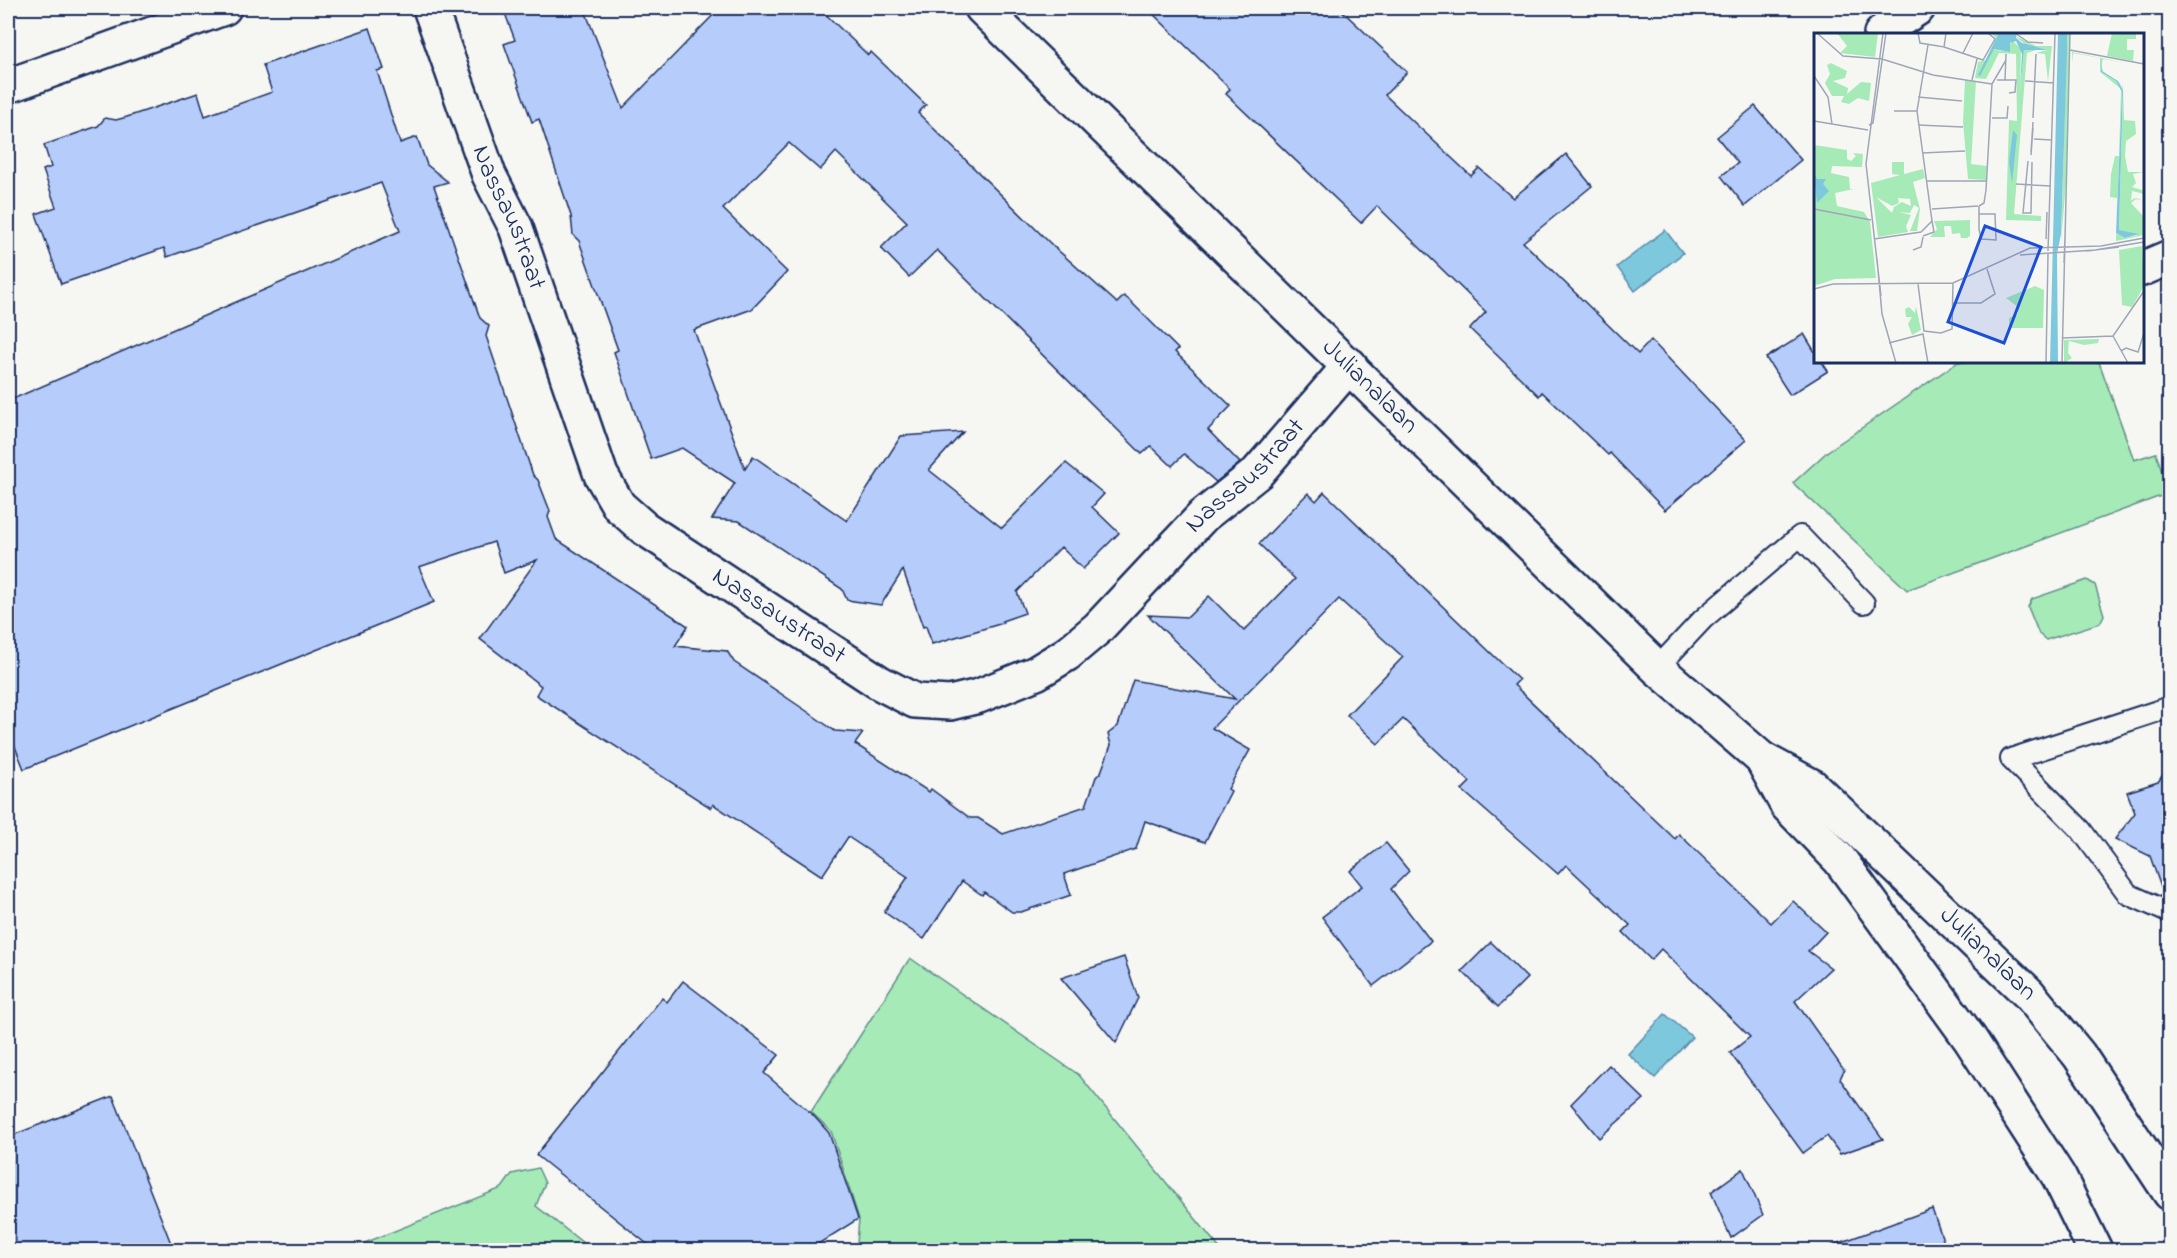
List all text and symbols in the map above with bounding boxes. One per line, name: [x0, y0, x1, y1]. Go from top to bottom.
inset map: [1814, 33, 2144, 363]
street label: Nassaustraat: [461, 140, 555, 295]
street label: Julianalaan: [1312, 330, 1427, 443]
street label: Nassaustraat: [1177, 410, 1315, 542]
street label: Nassaustraat: [704, 558, 854, 675]
street label: Julianalaan: [1930, 898, 2045, 1010]

